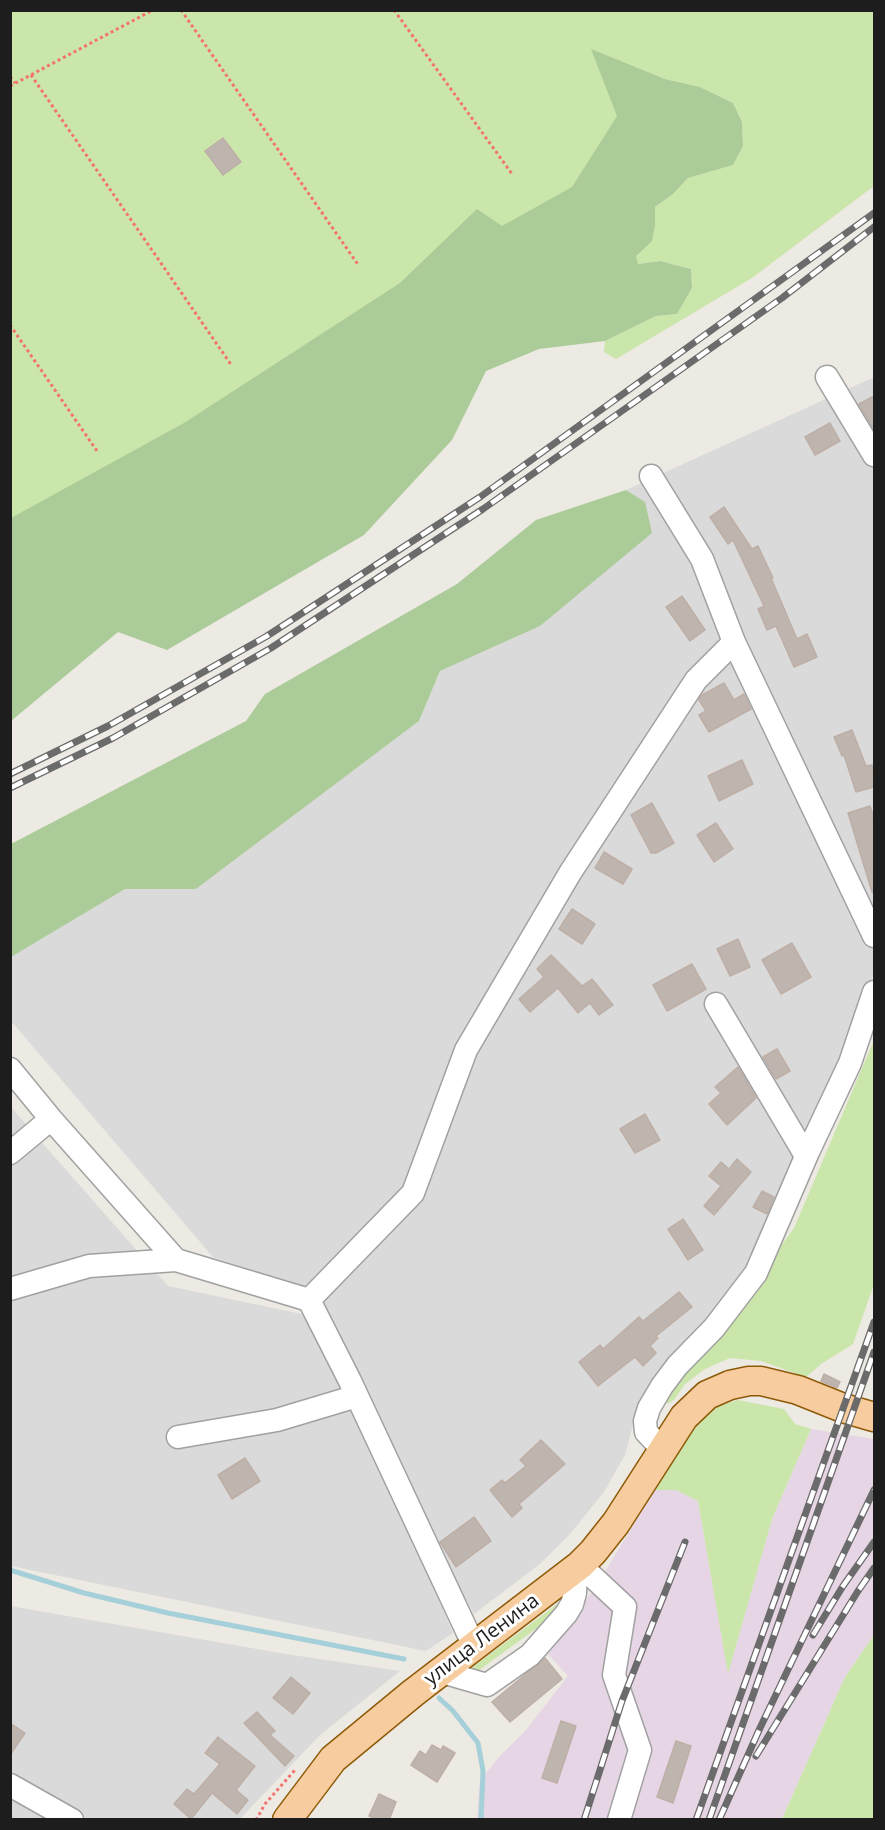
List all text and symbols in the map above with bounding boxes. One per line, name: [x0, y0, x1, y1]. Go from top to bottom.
street label: улица Ленина: [420, 1589, 544, 1691]

